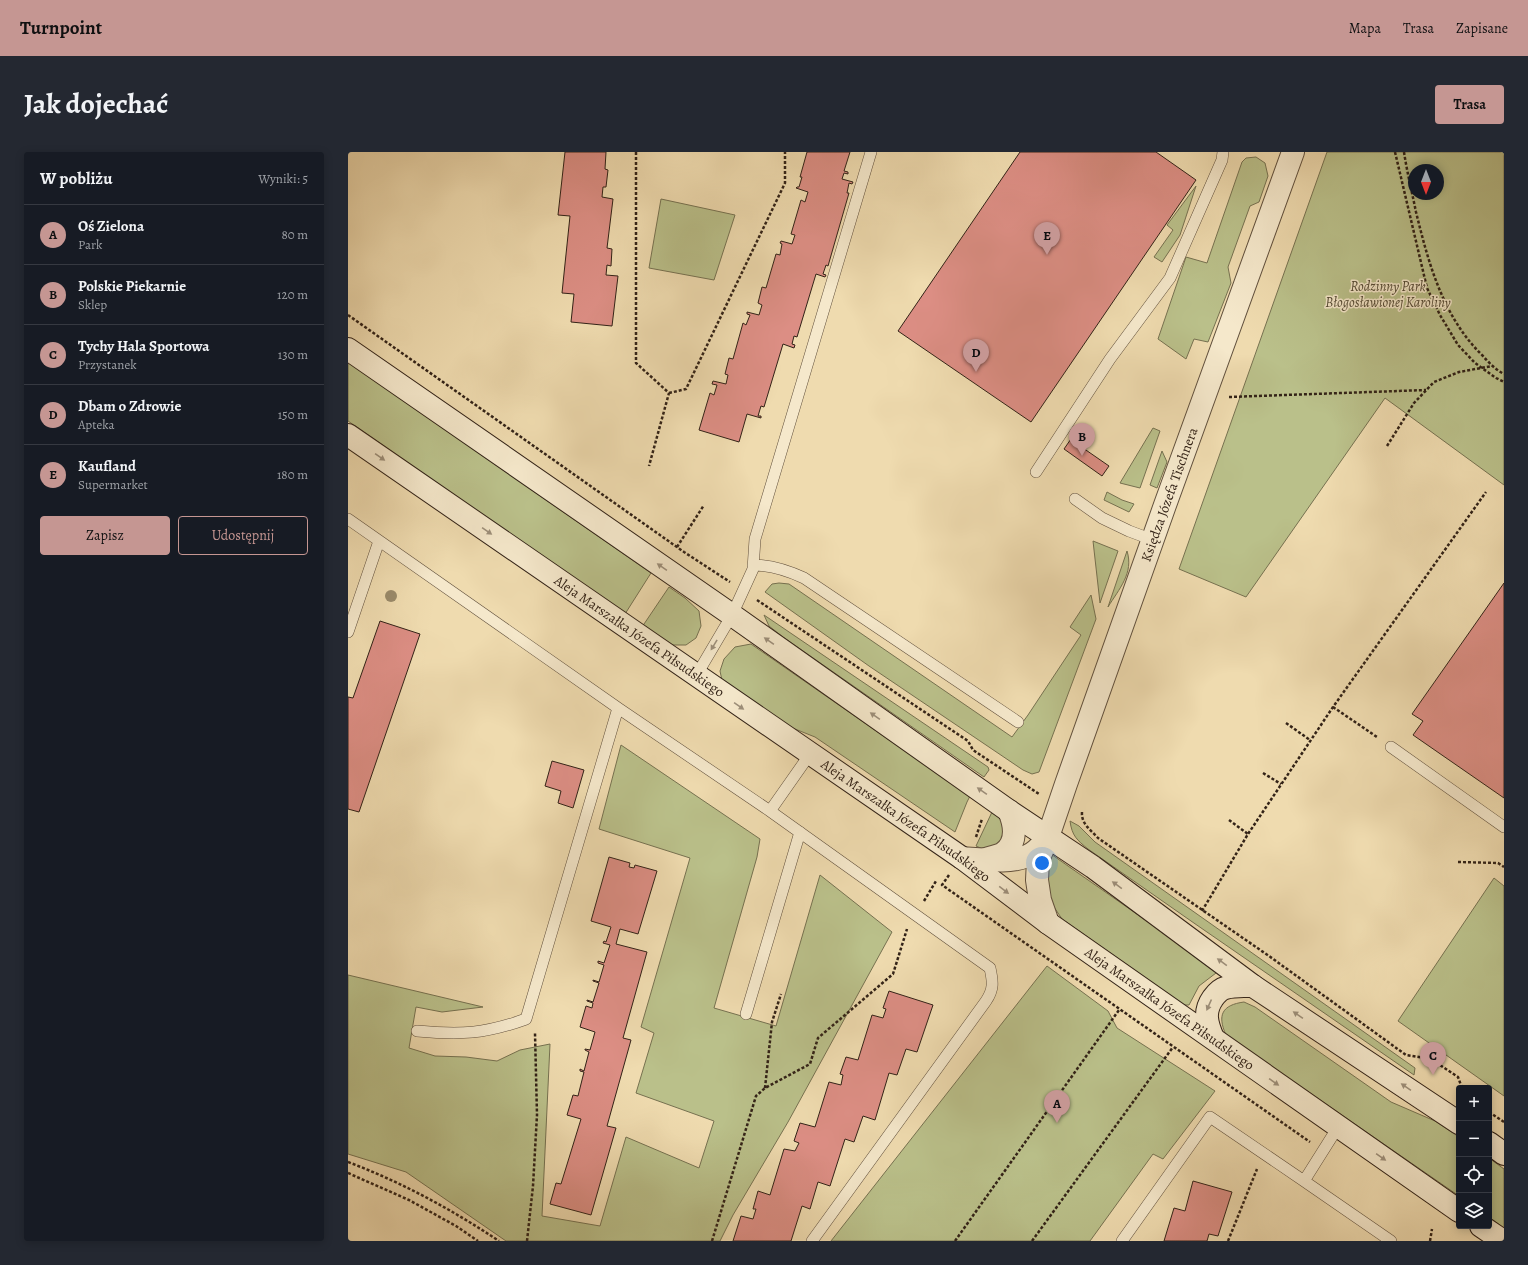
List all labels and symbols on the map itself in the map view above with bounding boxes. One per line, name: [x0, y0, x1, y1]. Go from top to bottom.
north arrow: [1408, 164, 1444, 200]
pin: E: [1034, 222, 1060, 255]
park label: Rodzinny Park Błogosławionej Karoliny: [1325, 277, 1451, 312]
pin: D: [963, 339, 989, 372]
pin: B: [1069, 423, 1095, 456]
street label: Księdza Józefa Tischnera: [1136, 424, 1202, 564]
one-way arrow: [375, 453, 385, 461]
one-way arrow: [482, 527, 492, 535]
one-way arrow: [657, 563, 668, 571]
street label: Aleja Marszałka Józefa Piłsudskiego: [550, 570, 728, 701]
one-way arrow: [764, 637, 774, 645]
one-way arrow: [710, 639, 717, 651]
one-way arrow: [734, 702, 745, 710]
one-way arrow: [870, 712, 881, 720]
street label: Aleja Marszałka Józefa Piłsudskiego: [817, 754, 995, 886]
one-way arrow: [977, 787, 987, 795]
your location: [1032, 853, 1052, 873]
one-way arrow: [1112, 881, 1123, 889]
one-way arrow: [999, 886, 1010, 895]
street label: Aleja Marszałka Józefa Piłsudskiego: [1080, 942, 1258, 1074]
one-way arrow: [1217, 959, 1227, 967]
one-way arrow: [1206, 1000, 1212, 1011]
one-way arrow: [1293, 1011, 1303, 1019]
pin: C: [1420, 1042, 1446, 1075]
one-way arrow: [1269, 1078, 1280, 1086]
one-way arrow: [1400, 1084, 1412, 1091]
pin: A: [1044, 1090, 1070, 1123]
one-way arrow: [1376, 1153, 1386, 1161]

